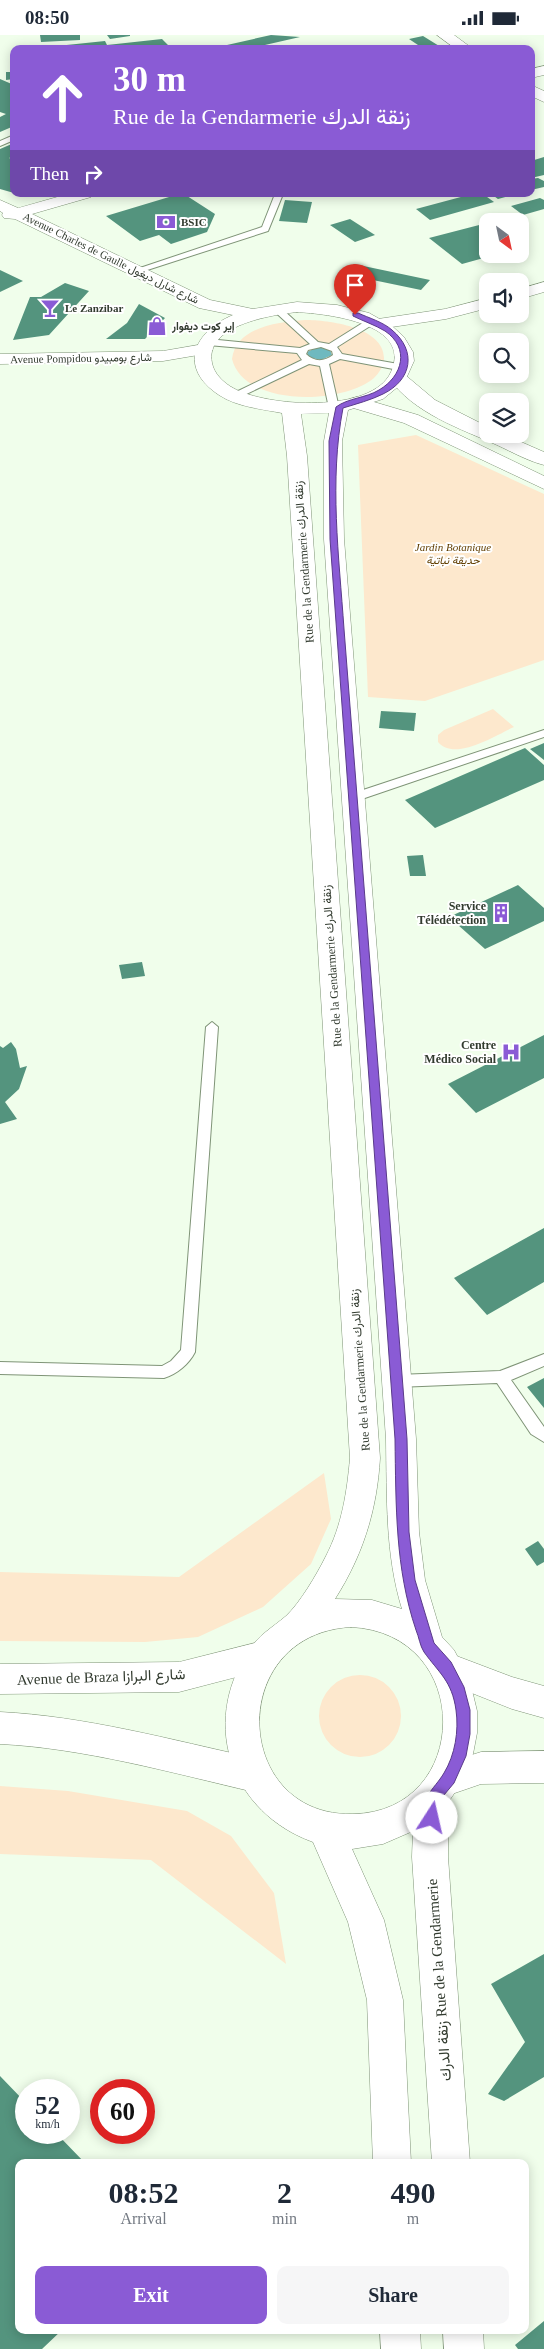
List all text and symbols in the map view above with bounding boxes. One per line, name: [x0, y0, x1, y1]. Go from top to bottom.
text: 08:50: [25, 7, 69, 28]
text: 30 m: [113, 60, 186, 99]
icon: ahead: [30, 65, 95, 130]
text: Rue de la Gendarmerie زنقة الدرك: [113, 104, 411, 129]
icon: right: [79, 160, 107, 188]
text: Then: [30, 163, 69, 184]
street label: Avenue Charles de Gaulle شارع شارل ديغول: [20, 210, 201, 308]
bank icon: BSIC: [155, 211, 177, 233]
north arrow: [479, 213, 529, 263]
map controls: [479, 213, 529, 443]
place label: BSIC: [181, 216, 207, 228]
pin: [334, 264, 376, 315]
icon: arrive: [341, 271, 369, 299]
button: sound: [479, 273, 529, 323]
bar icon: Le Zanzibar: [39, 297, 61, 319]
place label: Le Zanzibar: [65, 302, 123, 314]
shop icon: إير كوت ديفوار: [146, 315, 168, 337]
place label: إير كوت ديفوار: [171, 320, 235, 333]
button: search: [479, 333, 529, 383]
street label: Avenue Pompidou شارع بومبيدو: [10, 351, 152, 367]
button: layers: [479, 393, 529, 443]
street label: Rue de la Gendarmerie زنقة الدرك: [291, 480, 318, 643]
park label: Jardin Botanique حديقة نباتية: [415, 541, 491, 567]
street label: Rue de la Gendarmerie زنقة الدرك: [319, 884, 346, 1047]
place label: Service Télédétection: [417, 899, 487, 927]
building icon: Service Télédétection: [490, 902, 512, 924]
place label: Centre Médico Social: [424, 1038, 497, 1066]
hospital icon: Centre Médico Social: [500, 1041, 522, 1063]
street label: Rue de la Gendarmerie زنقة الدرك: [347, 1288, 374, 1451]
street label: Avenue de Braza شارع البرازا: [16, 1666, 186, 1691]
position arrow: [405, 1791, 457, 1843]
street label: زنقة الدرك Rue de la Gendarmerie: [424, 1878, 455, 2082]
speed limit sign: 60: [90, 2079, 155, 2144]
text: 52: [35, 2092, 60, 2119]
text: km/h: [35, 2117, 60, 2131]
text: 08:52: [109, 2176, 179, 2209]
text: 2: [277, 2176, 292, 2209]
text: 490: [390, 2176, 435, 2209]
text: Arrival: [120, 2210, 167, 2227]
text: min: [272, 2210, 297, 2227]
text: m: [407, 2210, 419, 2227]
button: Exit: [35, 2266, 267, 2324]
button: Share: [277, 2266, 509, 2324]

